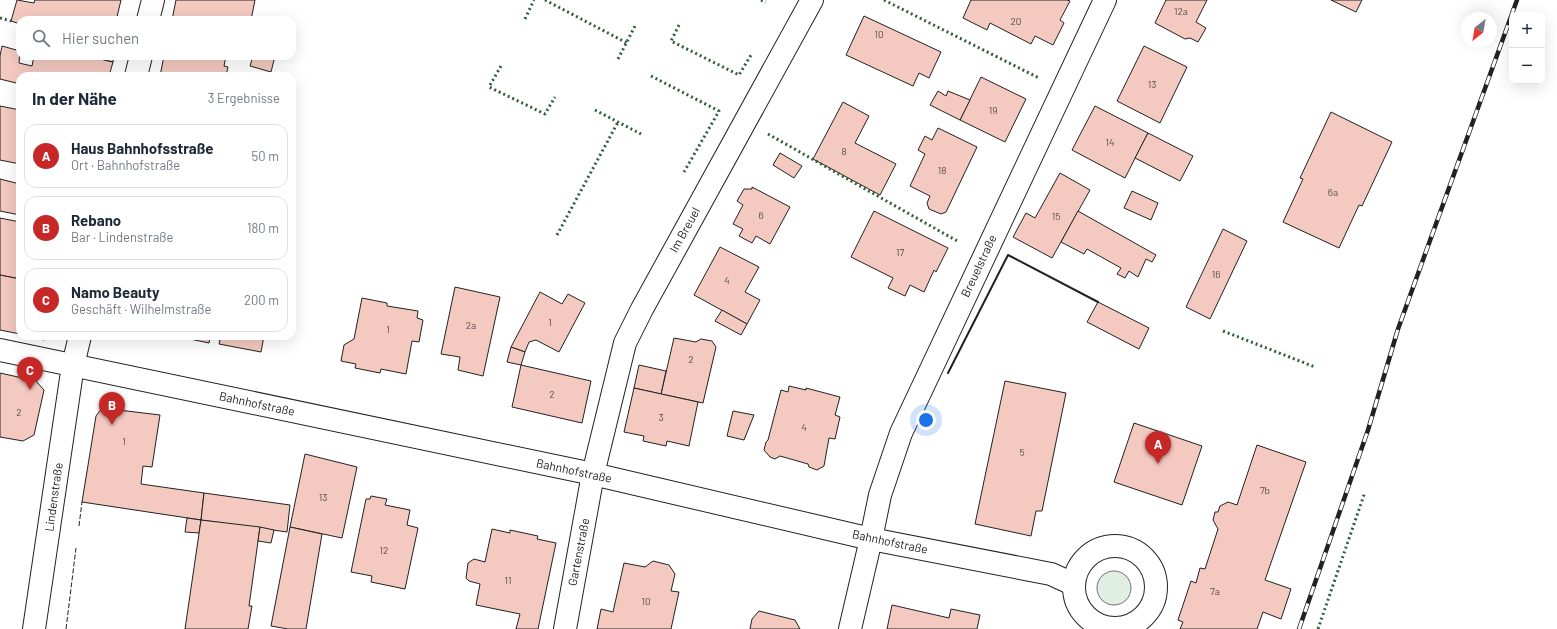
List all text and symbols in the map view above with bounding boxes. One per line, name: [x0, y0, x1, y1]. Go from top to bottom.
house number: 12a: [1174, 5, 1188, 17]
north arrow: [1461, 12, 1497, 48]
map controls: [1509, 12, 1545, 84]
button: +: [1509, 12, 1545, 48]
house number: 20: [1010, 15, 1022, 27]
search box: [16, 16, 296, 60]
icon: search: [30, 27, 52, 49]
house number: 10: [874, 28, 884, 40]
text: Hier suchen: [62, 29, 139, 47]
button: −: [1509, 48, 1545, 84]
house number: 13: [1148, 78, 1156, 90]
text: In der Nähe: [32, 88, 117, 108]
text: 3 Ergebnisse: [208, 90, 280, 106]
house number: 19: [989, 104, 997, 116]
house number: 14: [1105, 136, 1115, 148]
text: Haus Bahnhofsstraße: [71, 139, 214, 157]
house number: 8: [841, 145, 847, 157]
text: A: [42, 148, 50, 164]
text: 50 m: [252, 148, 279, 164]
text: Ort · Bahnhofstraße: [71, 157, 180, 173]
house number: 18: [938, 164, 946, 176]
house number: 6a: [1328, 186, 1338, 198]
street label: Im Breuel: [666, 205, 702, 254]
house number: 6: [758, 209, 764, 221]
house number: 15: [1052, 210, 1060, 222]
text: Rebano: [71, 211, 121, 229]
text: B: [42, 220, 50, 236]
text: 180 m: [247, 220, 279, 236]
text: Bar · Lindenstraße: [71, 229, 174, 245]
street label: Breuelstraße: [957, 232, 999, 299]
house number: 17: [896, 246, 904, 258]
house number: 16: [1212, 268, 1220, 280]
house number: 4: [724, 274, 730, 286]
text: Namo Beauty: [71, 283, 160, 301]
text: C: [42, 292, 50, 308]
text: 200 m: [244, 292, 279, 308]
text: Geschäft · Wilhelmstraße: [71, 301, 212, 317]
house number: 1: [548, 316, 552, 328]
house number: 2a: [466, 319, 476, 331]
house number: 1: [386, 323, 390, 335]
house number: 2: [688, 353, 694, 365]
pin: C: [17, 357, 43, 390]
street label: Bahnhofstraße: [218, 388, 296, 418]
house number: 2: [549, 388, 555, 400]
pin: B: [99, 392, 125, 425]
house number: 2: [16, 406, 22, 418]
your location: [916, 410, 936, 430]
house number: 3: [658, 411, 664, 423]
house number: 4: [801, 421, 807, 433]
pin: A: [1145, 431, 1171, 464]
house number: 1: [122, 435, 126, 447]
house number: 5: [1019, 446, 1025, 458]
street label: Bahnhofstraße: [535, 455, 613, 485]
street label: Lindenstraße: [41, 462, 65, 532]
house number: 7b: [1260, 484, 1270, 496]
house number: 13: [319, 491, 327, 503]
street label: Gartenstraße: [565, 517, 591, 587]
street label: Bahnhofstraße: [851, 526, 929, 556]
house number: 12: [380, 544, 388, 556]
house number: 11: [504, 574, 512, 586]
house number: 7a: [1210, 585, 1220, 597]
house number: 10: [641, 595, 651, 607]

